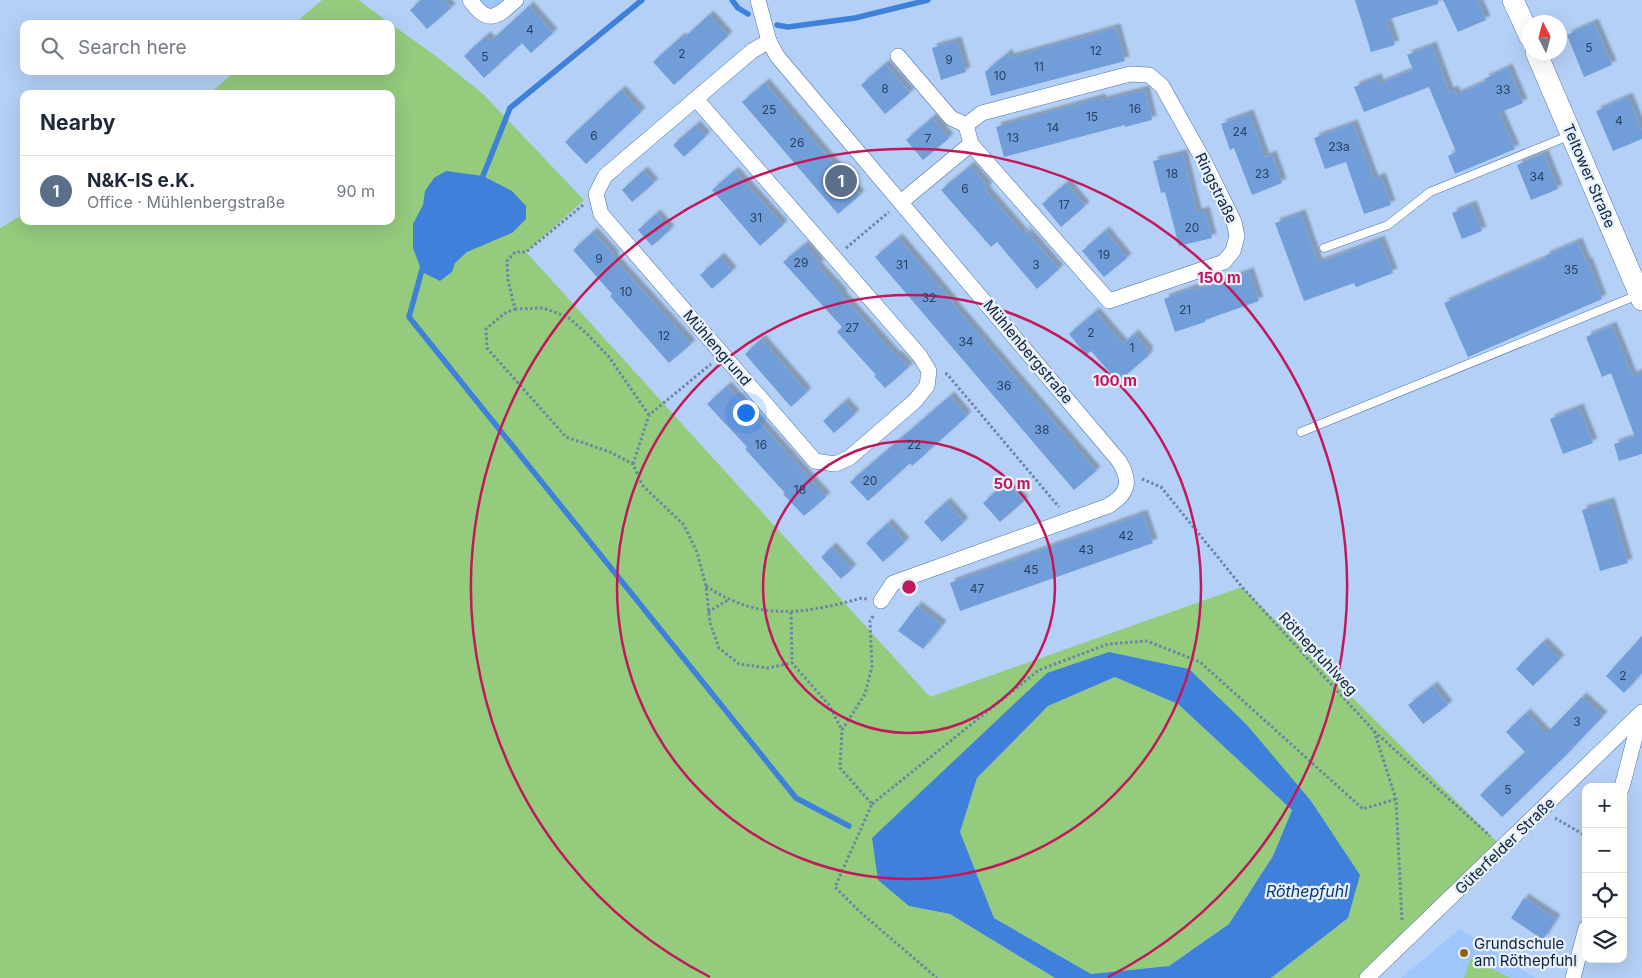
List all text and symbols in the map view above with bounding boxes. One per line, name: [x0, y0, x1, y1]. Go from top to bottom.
north arrow: [1522, 15, 1567, 60]
search box: [20, 20, 395, 75]
house number: 4: [526, 22, 534, 37]
icon: search: [38, 34, 66, 62]
text: Search here: [78, 36, 187, 59]
house number: 5: [1585, 40, 1593, 55]
house number: 12: [1090, 43, 1102, 58]
house number: 2: [678, 46, 686, 61]
house number: 5: [481, 49, 489, 64]
house number: 9: [945, 52, 953, 67]
house number: 11: [1034, 59, 1044, 74]
house number: 10: [994, 68, 1006, 83]
house number: 8: [881, 81, 889, 96]
house number: 33: [1496, 82, 1510, 97]
house number: 16: [1129, 101, 1141, 116]
house number: 25: [762, 102, 776, 117]
house number: 15: [1086, 109, 1098, 124]
text: Nearby: [40, 110, 115, 135]
house number: 4: [1615, 113, 1623, 128]
house number: 14: [1047, 120, 1060, 135]
street label: Teltower Straße: [1559, 121, 1620, 231]
house number: 24: [1233, 124, 1248, 139]
house number: 6: [590, 128, 598, 143]
house number: 13: [1007, 130, 1019, 145]
house number: 7: [925, 131, 932, 146]
house number: 26: [790, 135, 804, 150]
house number: 23a: [1328, 139, 1350, 154]
street label: Ringstraße: [1191, 149, 1242, 226]
pin: 1: [825, 162, 857, 200]
house number: 18: [1166, 166, 1178, 181]
house number: 23: [1255, 166, 1269, 181]
text: N&K-IS e.K.: [87, 169, 195, 192]
house number: 34: [1529, 169, 1545, 184]
text: 1: [53, 181, 59, 201]
text: 90 m: [336, 181, 375, 201]
house number: 6: [961, 181, 969, 196]
text: Office · Mühlenbergstraße: [87, 192, 285, 212]
house number: 17: [1058, 197, 1070, 212]
house number: 31: [750, 210, 762, 225]
house number: 20: [1185, 220, 1199, 235]
house number: 19: [1098, 247, 1110, 262]
house number: 9: [595, 251, 603, 266]
house number: 29: [794, 255, 808, 270]
house number: 31: [896, 257, 908, 272]
house number: 3: [1032, 257, 1040, 272]
house number: 35: [1564, 262, 1578, 277]
text: 150 m: [1197, 268, 1241, 287]
house number: 10: [620, 284, 632, 299]
house number: 32: [922, 290, 936, 305]
street label: Mühlenbergstraße: [979, 296, 1077, 408]
house number: 21: [1179, 302, 1191, 317]
street label: Mühlengrund: [679, 306, 755, 389]
house number: 27: [845, 320, 859, 335]
house number: 2: [1087, 325, 1095, 340]
house number: 12: [658, 328, 670, 343]
house number: 34: [958, 334, 974, 349]
house number: 1: [1130, 340, 1134, 355]
text: 100 m: [1093, 371, 1137, 390]
house number: 36: [997, 378, 1011, 393]
your location: [733, 400, 759, 426]
house number: 38: [1035, 422, 1049, 437]
house number: 16: [755, 437, 767, 452]
house number: 22: [907, 437, 921, 452]
house number: 20: [863, 473, 877, 488]
text: 50 m: [994, 474, 1030, 493]
house number: 18: [794, 482, 806, 497]
house number: 42: [1118, 528, 1134, 543]
house number: 43: [1078, 542, 1094, 557]
house number: 45: [1023, 562, 1039, 577]
centre of rings: [900, 578, 918, 596]
house number: 47: [970, 581, 984, 596]
street label: Röthepfuhlweg: [1275, 608, 1362, 699]
house number: 2: [1619, 668, 1627, 683]
house number: 3: [1573, 714, 1581, 729]
house number: 5: [1504, 782, 1512, 797]
map controls: [1582, 783, 1627, 963]
button: +: [1582, 783, 1627, 828]
street label: Güterfelder Straße: [1451, 793, 1558, 898]
button: −: [1582, 828, 1627, 873]
button: locate: [1582, 873, 1627, 918]
water label: Röthepfuhl: [1266, 881, 1348, 901]
button: layers: [1582, 918, 1627, 963]
place label: Grundschule am Röthepfuhl: [1474, 934, 1577, 970]
marker: Grundschule am Röthepfuhl: [1458, 947, 1470, 959]

